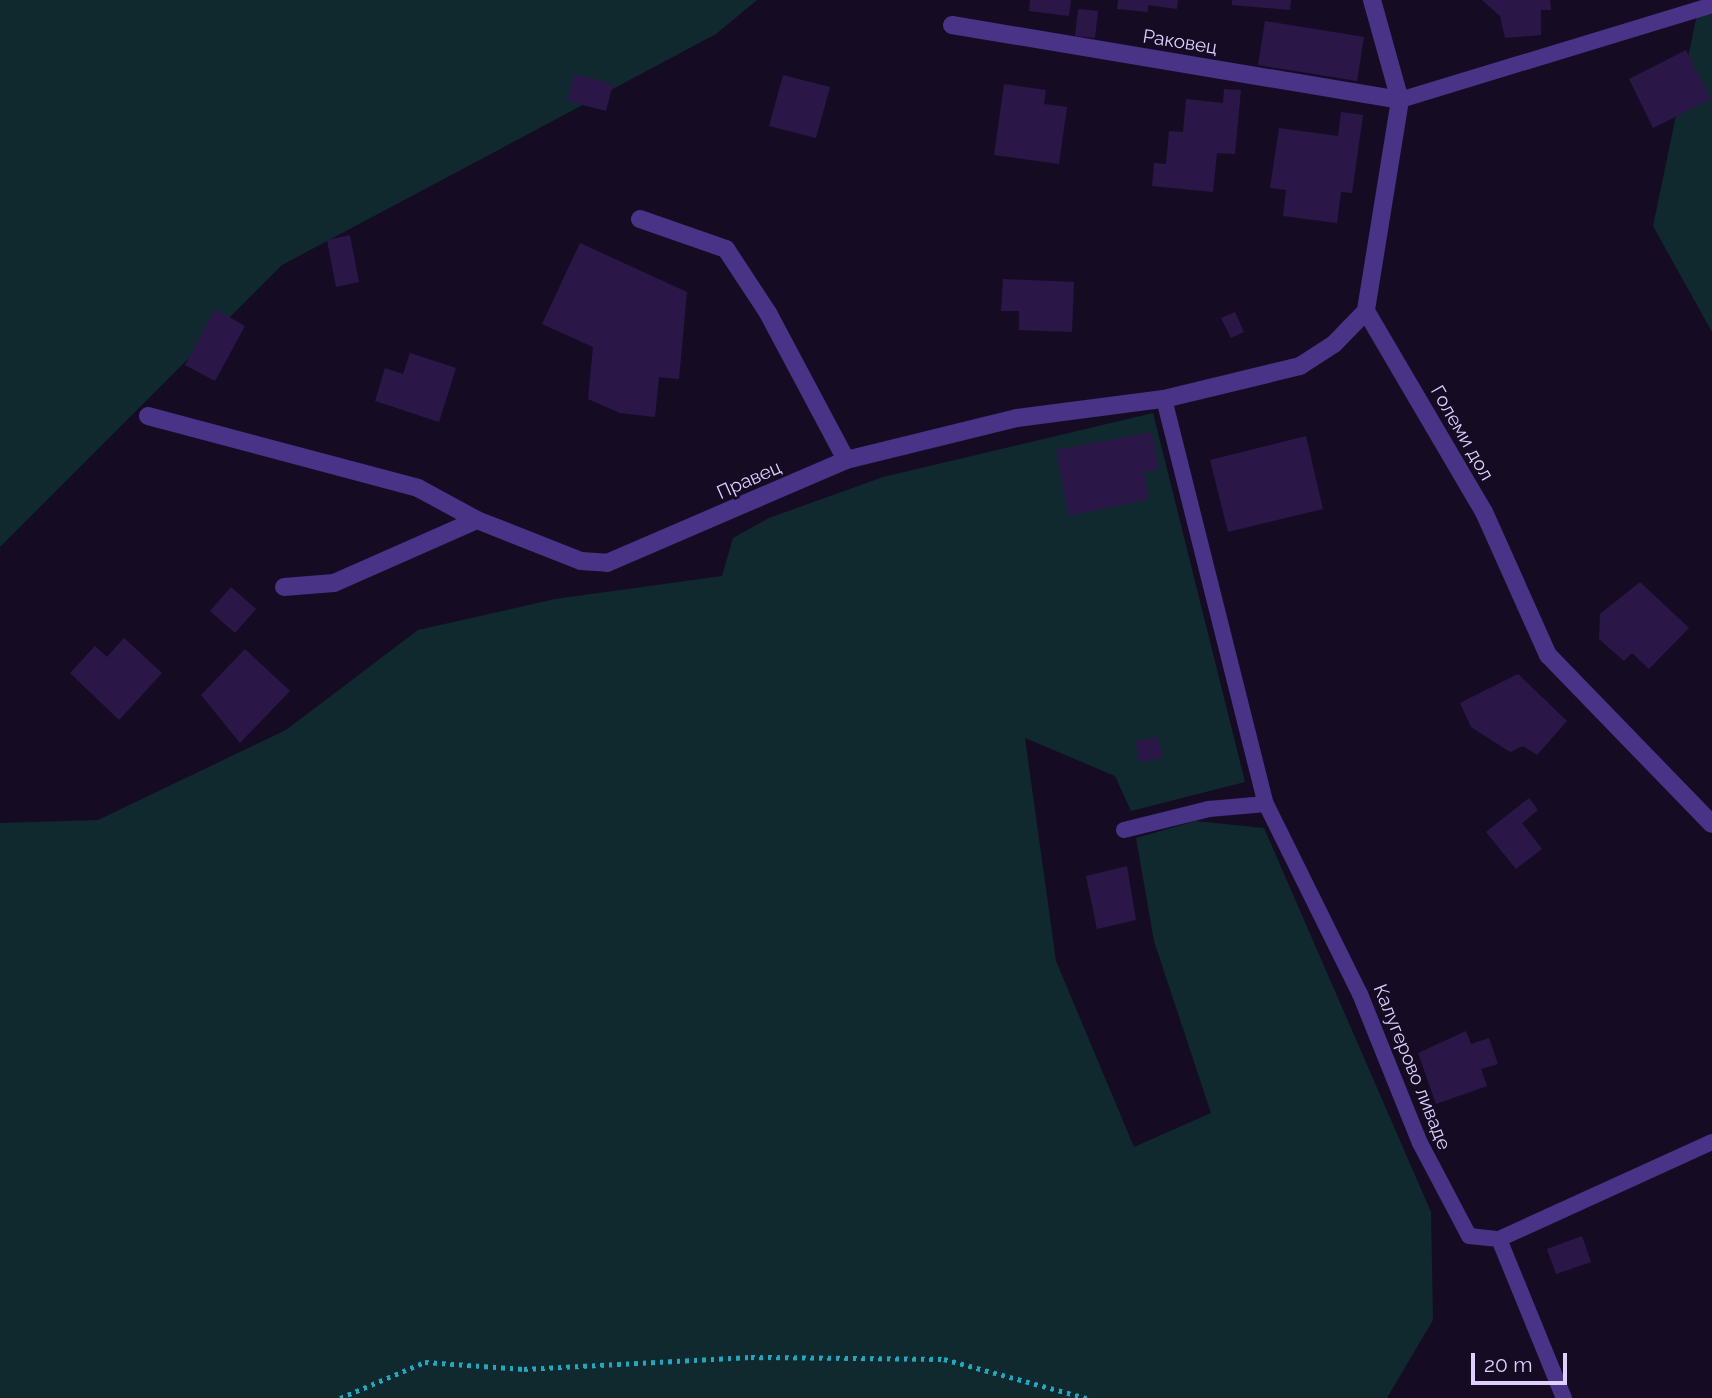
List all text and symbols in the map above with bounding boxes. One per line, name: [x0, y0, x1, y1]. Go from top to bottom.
street label: Раковец: [1141, 25, 1219, 59]
street label: Големи дол: [1426, 382, 1498, 484]
street label: Правец: [713, 456, 785, 504]
street label: Калугерово ливаде: [1368, 981, 1456, 1153]
scale bar: [1474, 1338, 1570, 1382]
text: 20 m: [1484, 1352, 1532, 1377]

